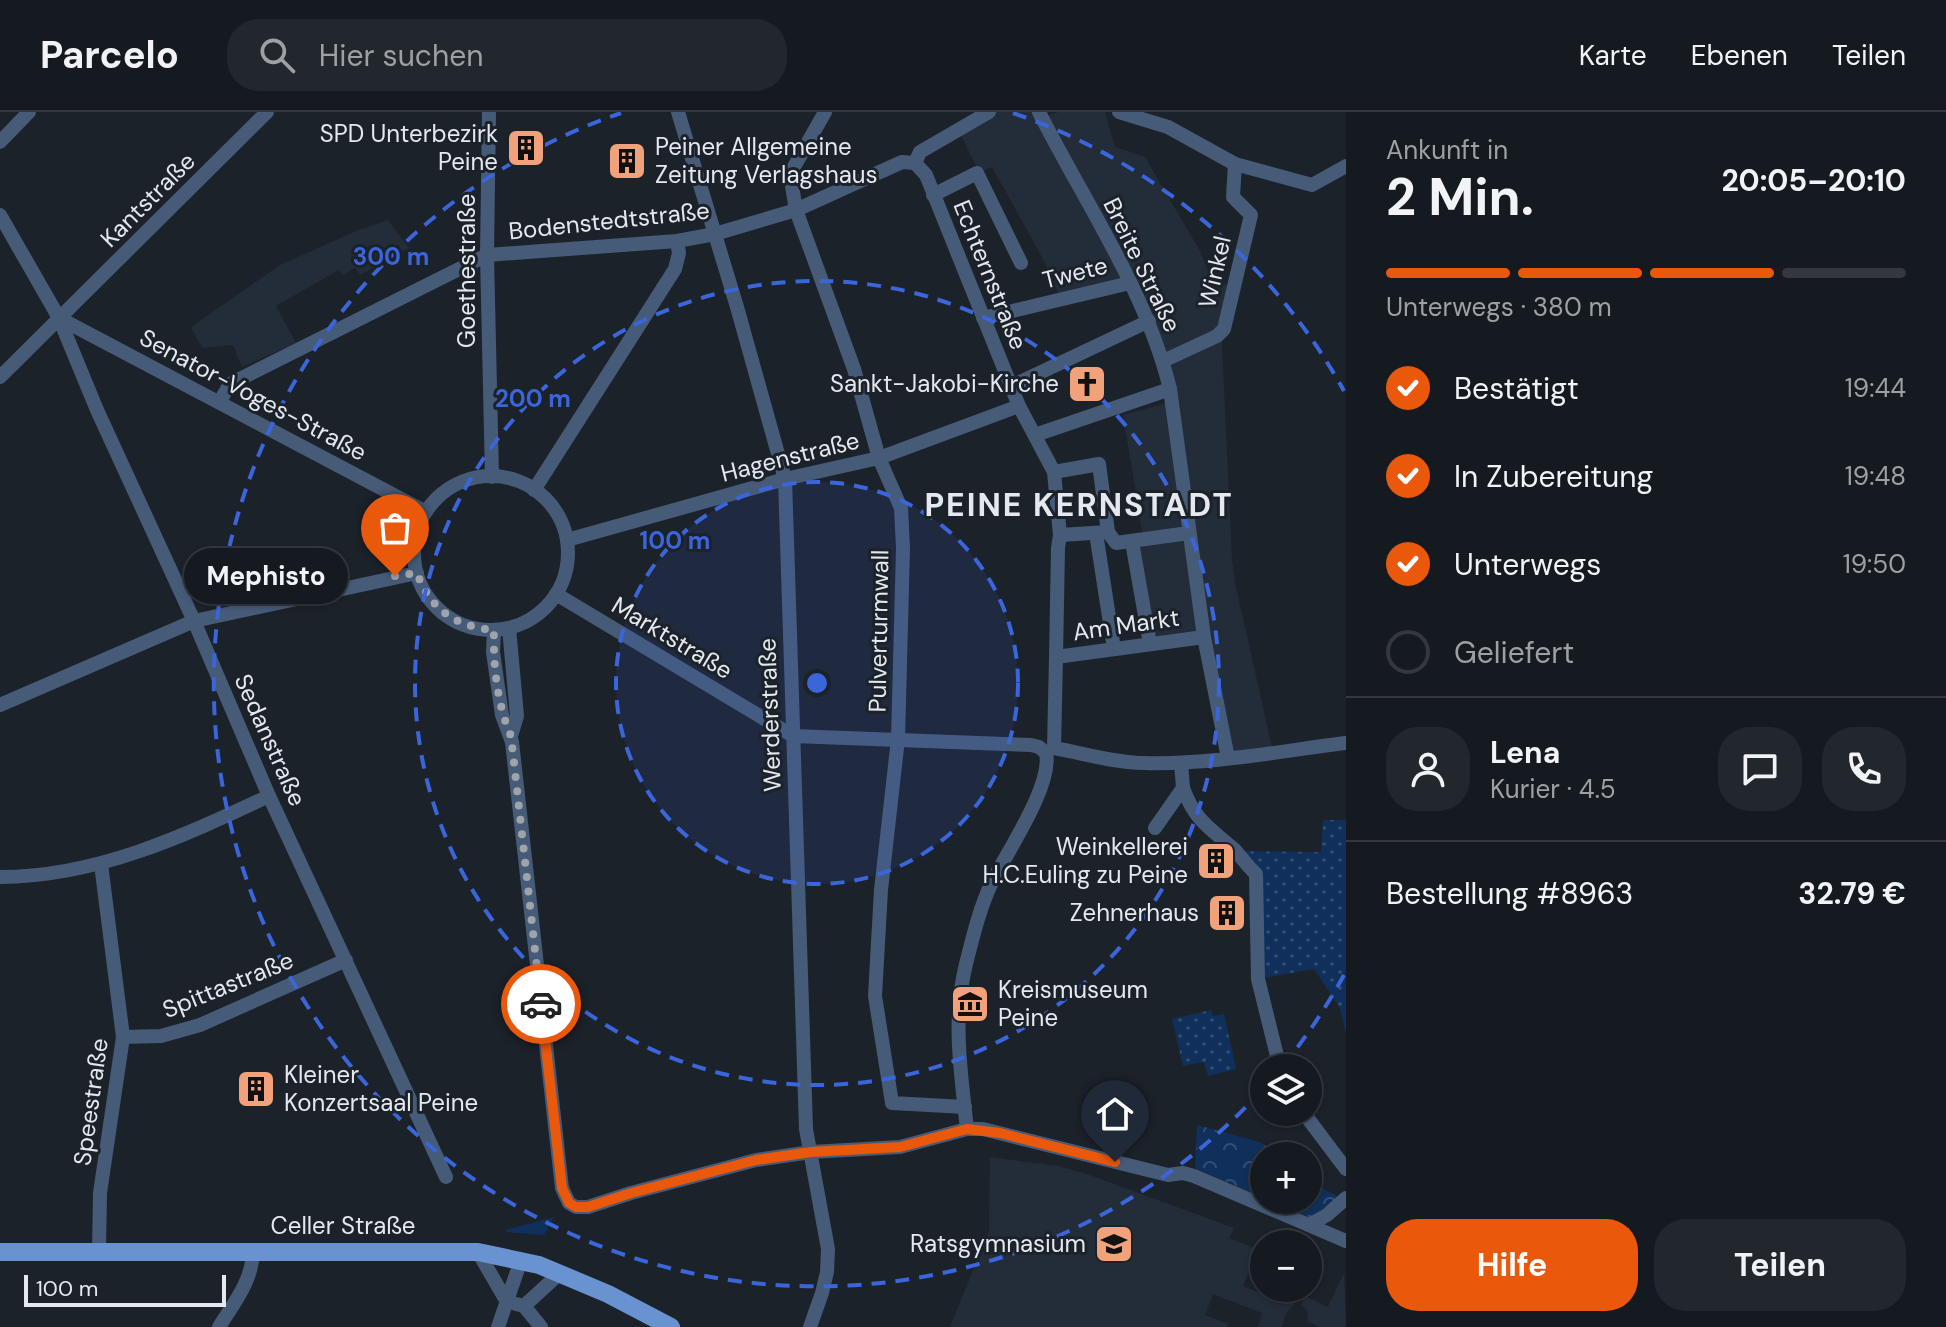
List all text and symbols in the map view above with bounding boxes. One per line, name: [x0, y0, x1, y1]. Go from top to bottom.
search box: [227, 19, 787, 91]
text: Parcelo: [40, 30, 179, 80]
icon: search: [255, 33, 299, 77]
text: Hier suchen: [319, 36, 484, 75]
text: Karte: [1579, 37, 1647, 74]
text: Ebenen: [1691, 37, 1788, 74]
text: Teilen: [1832, 37, 1906, 74]
place label: SPD Unterbezirk Peine: [320, 118, 498, 177]
building icon: SPD Unterbezirk Peine: [505, 127, 547, 169]
place label: Peiner Allgemeine Zeitung Verlagshaus: [655, 131, 878, 190]
text: Ankunft in: [1386, 133, 1508, 167]
building icon: Peiner Allgemeine Zeitung Verlagshaus: [606, 140, 648, 182]
street label: Kantstraße: [94, 146, 202, 254]
text: 20:05–20:10: [1721, 161, 1906, 200]
text: 2 Min.: [1386, 163, 1534, 231]
street label: Breite Straße: [1097, 192, 1188, 337]
street label: Goethestraße: [451, 194, 482, 348]
street label: Bodenstedtstraße: [507, 195, 711, 246]
street label: Echternstraße: [946, 196, 1035, 354]
street label: Winkel: [1191, 233, 1238, 311]
text: 300 m: [353, 241, 429, 272]
street label: Twete: [1039, 249, 1111, 296]
text: Unterwegs · 380 m: [1386, 290, 1612, 324]
street label: Senator-Voges-Straße: [134, 322, 372, 468]
church icon: Sankt-Jakobi-Kirche: [1066, 363, 1108, 405]
icon: check: [1386, 366, 1430, 410]
place label: Sankt-Jakobi-Kirche: [830, 368, 1059, 399]
text: Bestätigt: [1454, 369, 1579, 408]
text: 19:44: [1845, 371, 1906, 405]
text: 200 m: [495, 383, 571, 414]
street label: Hagenstraße: [717, 424, 862, 489]
icon: check: [1386, 454, 1430, 498]
text: In Zubereitung: [1454, 457, 1653, 496]
text: 19:48: [1845, 459, 1906, 493]
district label: PEINE KERNSTADT: [924, 484, 1234, 526]
pin: [361, 494, 429, 576]
icon: bag: [373, 506, 417, 550]
text: 100 m: [640, 525, 710, 556]
icon: check: [1386, 542, 1430, 586]
text: Unterwegs: [1454, 545, 1601, 584]
text: 19:50: [1843, 547, 1906, 581]
callout: Mephisto: [183, 548, 347, 604]
street label: Pulverturmwall: [862, 549, 895, 713]
text: Mephisto: [206, 559, 326, 593]
street label: Marktstraße: [606, 589, 738, 686]
street label: Am Markt: [1071, 602, 1181, 647]
text: Geliefert: [1454, 633, 1574, 672]
street label: Werderstraße: [751, 638, 788, 792]
street label: Sedanstraße: [228, 669, 313, 811]
centre of rings: [803, 669, 831, 697]
button: person: [1386, 727, 1470, 811]
button: chat: [1718, 727, 1802, 811]
button: phone: [1822, 727, 1906, 811]
text: Lena: [1490, 733, 1560, 772]
text: Kurier · 4.5: [1490, 772, 1616, 806]
place label: Weinkellerei H.C.Euling zu Peine: [983, 831, 1188, 890]
building icon: Weinkellerei H.C.Euling zu Peine: [1195, 840, 1237, 882]
text: Bestellung #8963: [1386, 874, 1633, 913]
text: 32.79 €: [1798, 874, 1906, 913]
building icon: Zehnerhaus: [1206, 892, 1248, 934]
place label: Zehnerhaus: [1070, 897, 1199, 928]
street label: Spittastraße: [158, 944, 298, 1025]
courier: [501, 964, 581, 1044]
place label: Kreismuseum Peine: [998, 974, 1148, 1033]
icon: car: [519, 982, 563, 1026]
museum icon: Kreismuseum Peine: [949, 983, 991, 1025]
street label: Speestraße: [66, 1036, 115, 1168]
map controls: [1250, 1054, 1322, 1302]
button: layers: [1250, 1054, 1322, 1126]
place label: Kleiner Konzertsaal Peine: [284, 1059, 478, 1118]
building icon: Kleiner Konzertsaal Peine: [235, 1068, 277, 1110]
pin: [1081, 1080, 1149, 1162]
icon: home: [1093, 1092, 1137, 1136]
button: +: [1250, 1142, 1322, 1214]
street label: Celler Straße: [271, 1210, 415, 1241]
button: Hilfe: [1386, 1219, 1638, 1311]
button: Teilen: [1654, 1219, 1906, 1311]
school or university icon: Ratsgymnasium: [1093, 1223, 1135, 1265]
place label: Ratsgymnasium: [910, 1228, 1086, 1259]
button: −: [1250, 1230, 1322, 1302]
scale bar: [24, 1271, 226, 1307]
text: 100 m: [36, 1274, 98, 1303]

